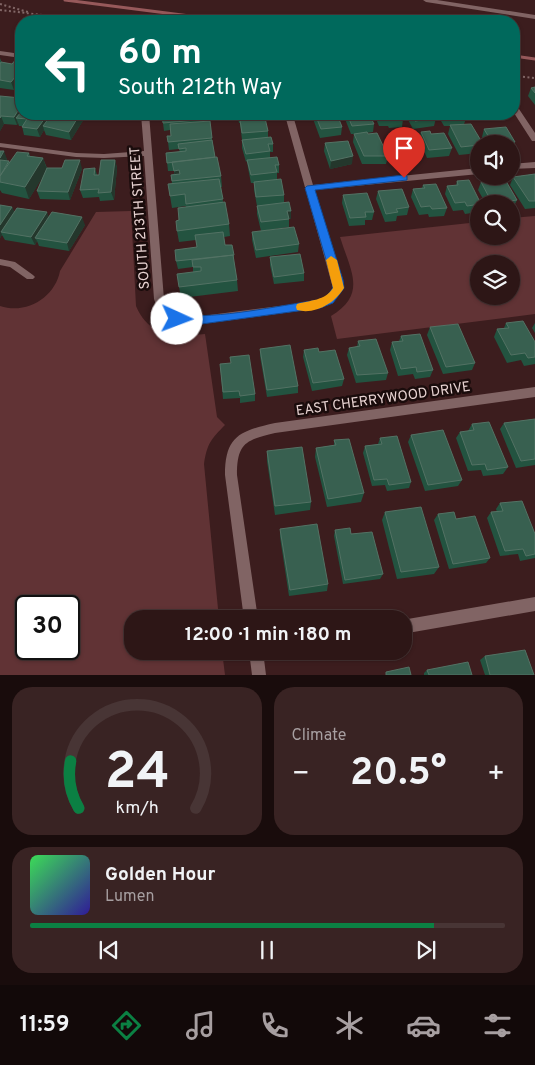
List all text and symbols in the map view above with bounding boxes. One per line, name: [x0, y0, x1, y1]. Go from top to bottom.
text: 60 m: [118, 32, 202, 76]
icon: left: [35, 35, 100, 100]
text: South 212th Way: [118, 75, 282, 102]
pin: [383, 127, 425, 178]
icon: arrive: [390, 134, 418, 162]
map controls: [470, 135, 520, 305]
button: sound: [470, 135, 520, 185]
street label: SOUTH 213TH STREET: [127, 146, 154, 290]
button: search: [470, 195, 520, 245]
button: layers: [470, 255, 520, 305]
position arrow: [150, 292, 202, 344]
street label: EAST CHERRYWOOD DRIVE: [295, 379, 472, 420]
speed limit sign: 30: [15, 595, 80, 660]
text: 12:00 · 1 min · 180 m: [185, 623, 351, 647]
text: Climate: [292, 726, 346, 746]
text: 24: [104, 741, 169, 807]
text: 20.5°: [350, 750, 446, 799]
text: −: [292, 757, 310, 793]
text: +: [487, 757, 505, 793]
text: km/h: [115, 797, 158, 820]
text: Golden Hour: [105, 863, 216, 887]
text: Lumen: [105, 887, 155, 907]
icon: previous: [95, 936, 123, 964]
icon: pause: [253, 936, 281, 964]
icon: next: [412, 936, 440, 964]
icon: directions: [109, 1008, 144, 1043]
icon: music: [183, 1008, 218, 1043]
icon: phone: [257, 1008, 292, 1043]
icon: climate: [332, 1008, 367, 1043]
icon: car: [406, 1008, 441, 1043]
icon: filters: [480, 1008, 515, 1043]
text: 11:59: [20, 1012, 70, 1039]

